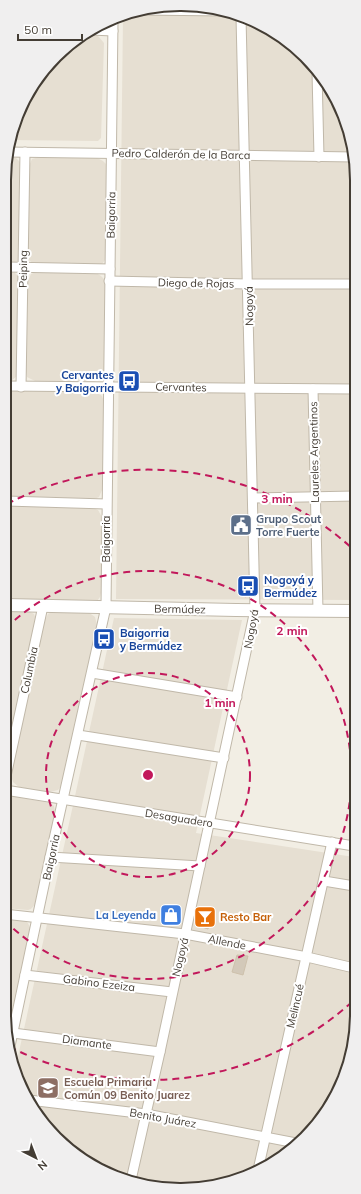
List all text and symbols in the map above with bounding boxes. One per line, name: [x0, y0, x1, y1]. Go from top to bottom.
scale bar: [18, 16, 82, 42]
text: 50 m: [24, 22, 52, 37]
street label: Pedro Calderón de la Barca: [111, 146, 251, 162]
street label: Baigorria: [104, 191, 118, 239]
street label: Peiping: [16, 250, 30, 288]
street label: Diego de Rojas: [158, 275, 234, 291]
street label: Nogoyá: [242, 286, 256, 326]
place label: Cervantes y Baigorria: [55, 368, 114, 395]
bus stop icon: Cervantes y Baigorria: [116, 368, 142, 394]
street label: Cervantes: [155, 380, 207, 394]
street label: Laureles Argentinos: [306, 401, 322, 503]
text: 3 min: [261, 491, 293, 506]
public building icon: Grupo Scout Torre Fuerte: [228, 512, 254, 538]
place label: Grupo Scout Torre Fuerte: [256, 512, 321, 539]
street label: Baigorria: [99, 516, 113, 562]
bus stop icon: Nogoyá y Bermúdez: [235, 573, 261, 599]
place label: Nogoyá y Bermúdez: [264, 573, 317, 600]
street label: Bermúdez: [154, 602, 206, 616]
street label: Nogoyá: [241, 608, 261, 650]
text: 2 min: [276, 623, 308, 638]
bus stop icon: Baigorria y Bermúdez: [91, 626, 117, 652]
place label: Baigorria y Bermúdez: [119, 626, 182, 653]
street label: Columbia: [17, 645, 41, 695]
text: 1 min: [204, 695, 236, 710]
centre of rings: [141, 768, 155, 782]
street label: Desaguadero: [144, 806, 214, 830]
street label: Baigorria: [39, 833, 63, 881]
shop icon: La Leyenda: [158, 902, 184, 928]
bar icon: Resto Bar: [192, 904, 218, 930]
place label: La Leyenda: [96, 908, 156, 922]
place label: Resto Bar: [220, 910, 272, 924]
street label: Allende: [207, 931, 247, 953]
street label: Nogoyá: [169, 936, 191, 978]
street label: Gabino Ezeiza: [62, 972, 136, 994]
street label: Melincué: [283, 983, 307, 1029]
street label: Diamante: [61, 1032, 113, 1052]
school or university icon: Escuela Primaria Común 09 Benito Juarez: [35, 1075, 61, 1101]
place label: Escuela Primaria Común 09 Benito Juarez: [64, 1075, 190, 1102]
street label: Benito Juárez: [128, 1105, 198, 1131]
north arrow: [16, 1138, 56, 1178]
text: N: [35, 1157, 50, 1173]

